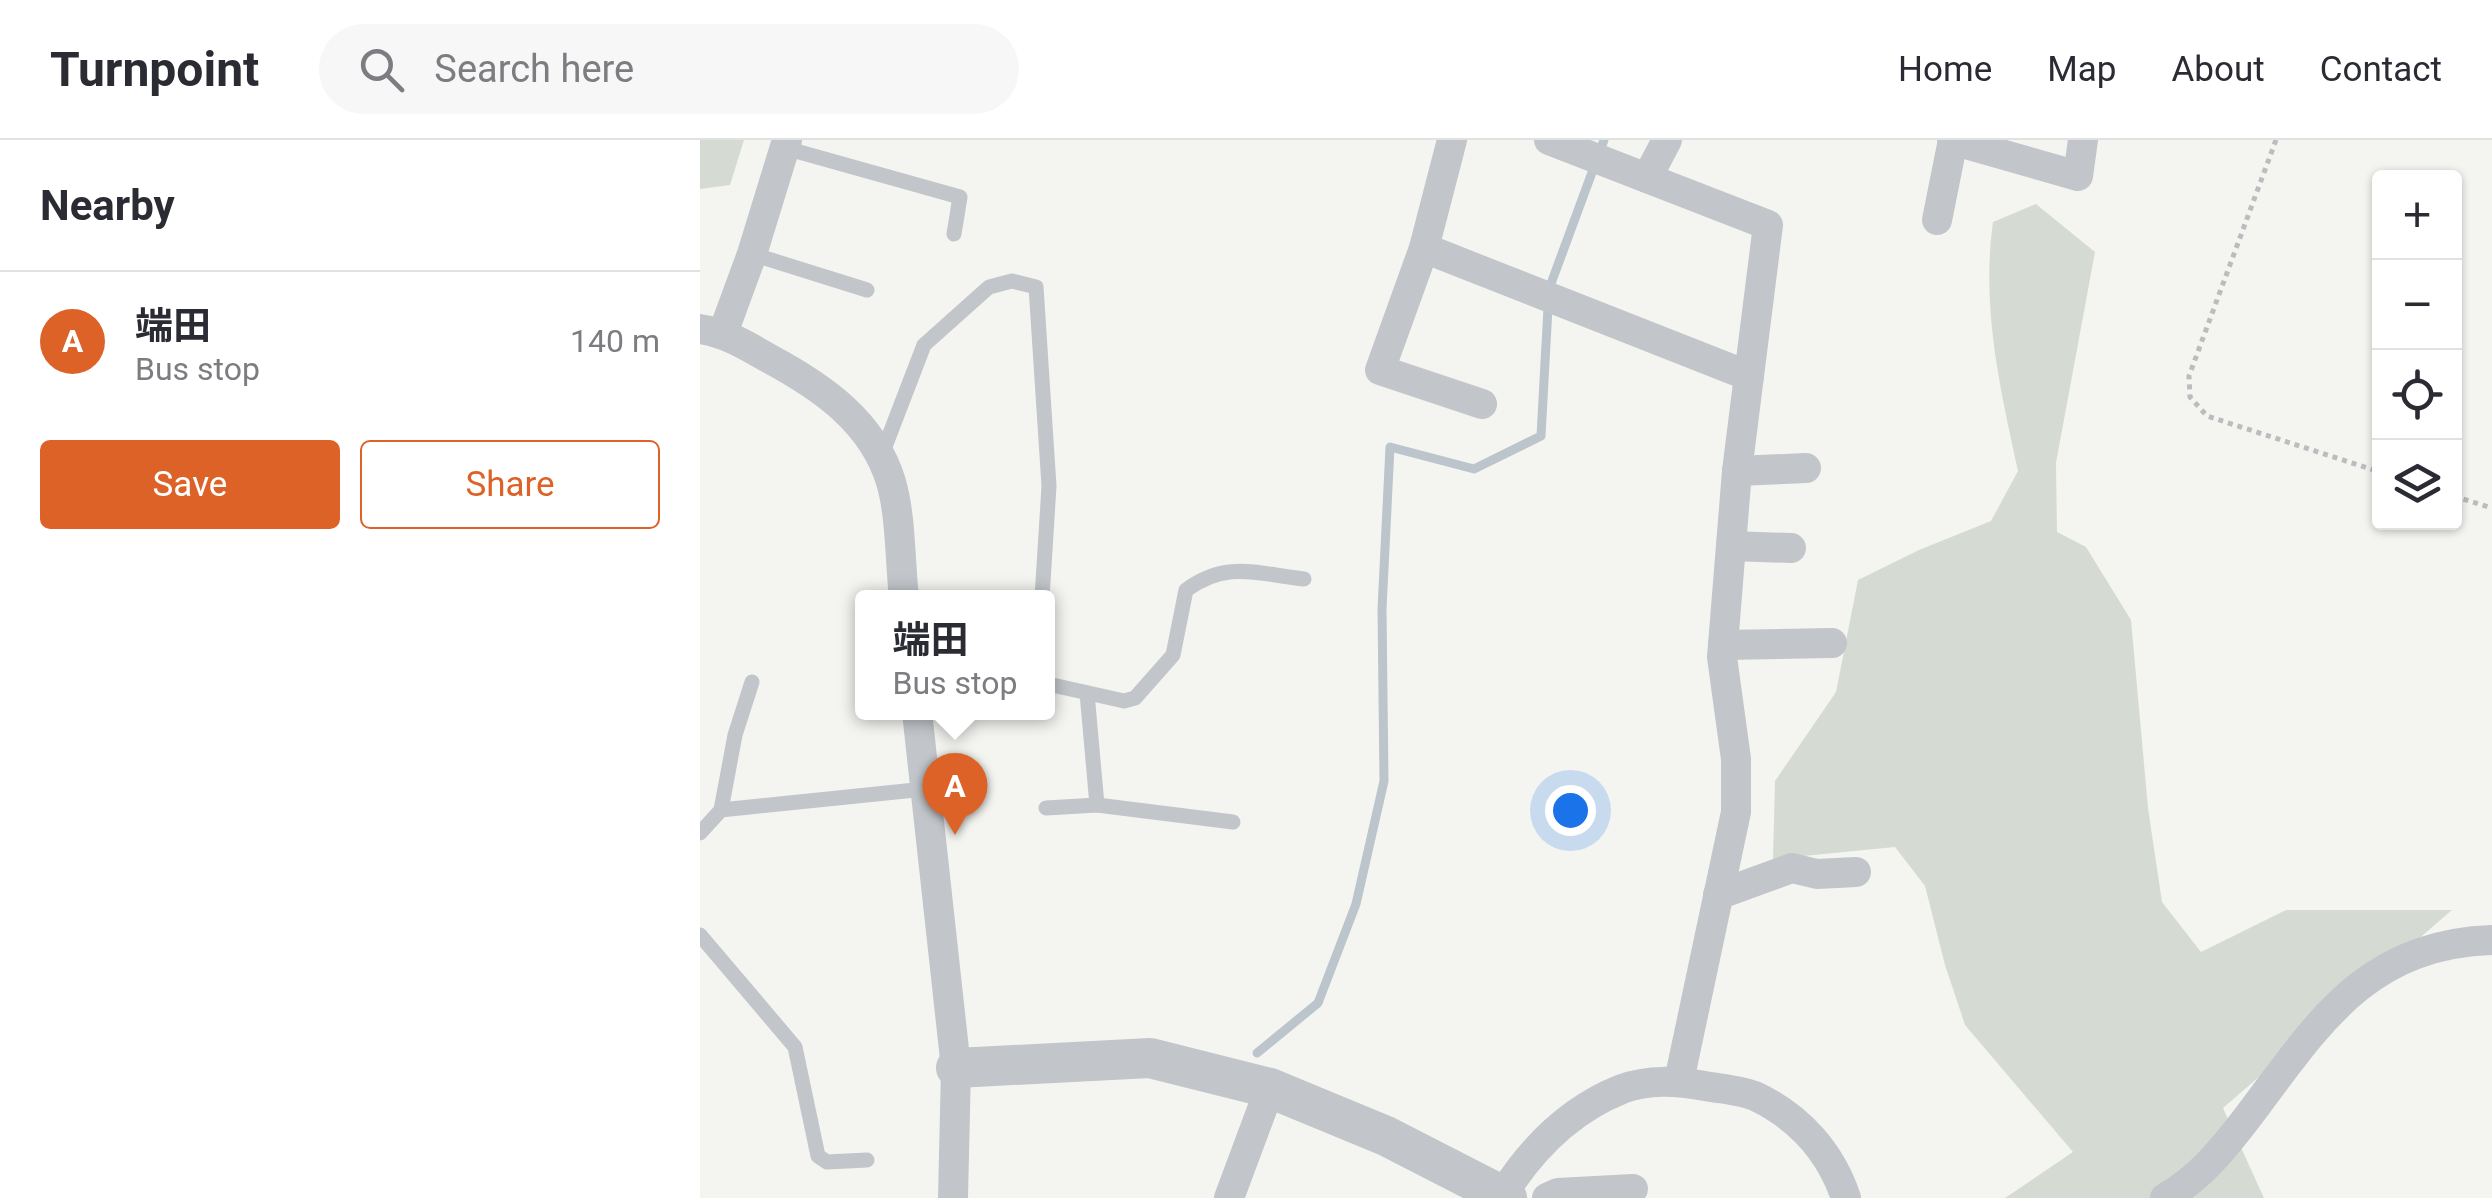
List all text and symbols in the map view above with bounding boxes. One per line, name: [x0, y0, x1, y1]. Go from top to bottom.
search box: [319, 24, 1019, 114]
text: Turnpoint: [50, 41, 259, 98]
icon: search: [354, 42, 409, 97]
text: Search here: [434, 47, 634, 91]
text: Home: [1898, 49, 1992, 90]
text: Map: [2047, 49, 2116, 90]
text: About: [2171, 49, 2265, 90]
text: Contact: [2320, 49, 2442, 90]
map controls: [2372, 170, 2462, 530]
button: +: [2372, 170, 2462, 260]
text: Nearby: [40, 181, 175, 230]
button: −: [2372, 260, 2462, 350]
text: 端田: [135, 304, 211, 348]
text: A: [62, 322, 83, 360]
text: 140 m: [570, 322, 660, 360]
text: Bus stop: [135, 350, 260, 388]
button: locate: [2372, 350, 2462, 440]
button: Save: [40, 440, 340, 529]
button: Share: [360, 440, 660, 529]
button: layers: [2372, 440, 2462, 530]
popup: [855, 590, 1055, 720]
text: 端田: [893, 618, 969, 662]
text: Bus stop: [893, 664, 1017, 702]
pin: A: [922, 752, 988, 835]
your location: [1545, 785, 1596, 836]

